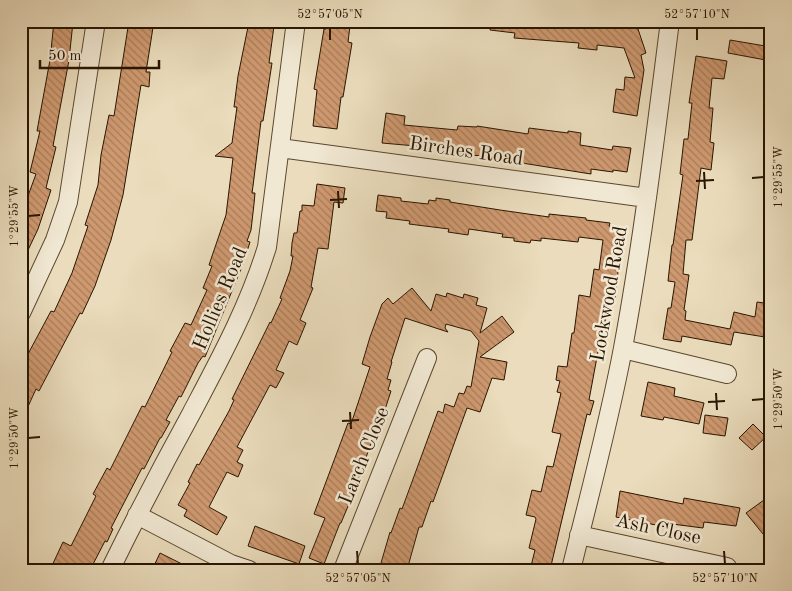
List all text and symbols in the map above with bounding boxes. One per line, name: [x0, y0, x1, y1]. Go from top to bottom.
text: 52°57'05"N: [297, 8, 363, 21]
text: 52°57'10"N: [664, 8, 730, 21]
scale bar: [40, 38, 159, 70]
text: 50 m: [48, 49, 82, 64]
street label: Birches Road: [408, 134, 524, 170]
text: 1°29'55"W: [772, 146, 785, 208]
text: 1°29'55"W: [8, 185, 21, 247]
street label: Lockwood Road: [588, 225, 632, 363]
street label: Hollies Road: [190, 245, 252, 353]
text: 1°29'50"W: [772, 368, 785, 430]
street label: Larch Close: [336, 404, 394, 508]
text: 1°29'50"W: [8, 407, 21, 469]
street label: Ash Close: [613, 511, 703, 549]
text: 52°57'05"N: [325, 572, 391, 585]
text: 52°57'10"N: [692, 572, 758, 585]

